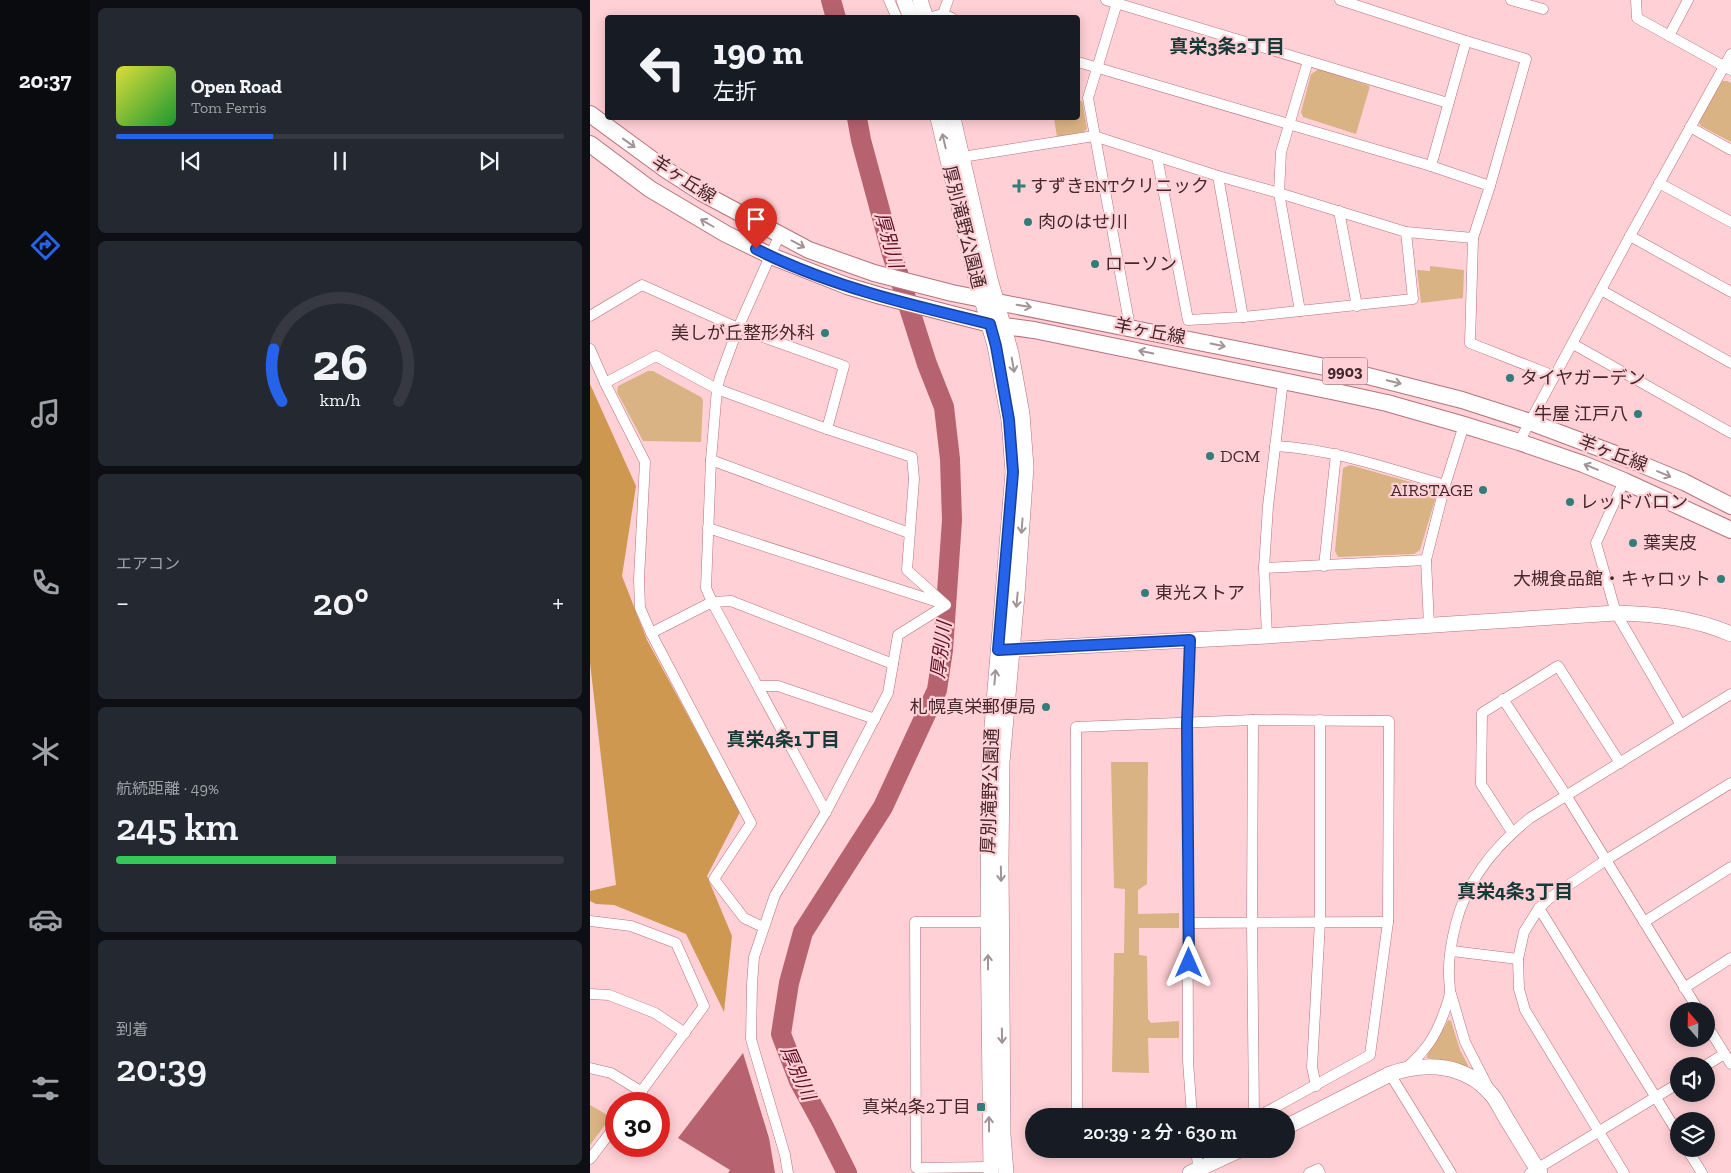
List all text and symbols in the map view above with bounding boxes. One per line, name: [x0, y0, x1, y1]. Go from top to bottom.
text: 190 m: [713, 31, 803, 73]
icon: left: [630, 35, 695, 100]
district label: 真栄3条2丁目: [1169, 35, 1285, 58]
text: 20:37: [19, 67, 71, 94]
text: Open Road: [191, 75, 282, 98]
text: 左折: [713, 78, 757, 105]
text: Tom Ferris: [191, 98, 267, 117]
one-way arrow: [939, 133, 948, 149]
one-way arrow: [622, 138, 636, 148]
icon: previous: [177, 147, 205, 175]
icon: pause: [326, 147, 354, 175]
icon: next: [475, 147, 503, 175]
street label: 羊ヶ丘線: [648, 150, 720, 208]
street label: 厚別滝野公園通: [938, 163, 990, 291]
place label: すずきENTクリニック: [1030, 175, 1209, 197]
marker: すずきENTクリニック: [1012, 179, 1026, 193]
pin: [735, 198, 777, 249]
icon: arrive: [742, 205, 770, 233]
water label: 厚別川: [870, 209, 908, 272]
place label: 肉のはせ川: [1038, 211, 1128, 233]
marker: 肉のはせ川: [1022, 216, 1034, 228]
one-way arrow: [701, 217, 715, 227]
icon: directions: [28, 228, 63, 263]
one-way arrow: [791, 239, 806, 249]
place label: ローソン: [1105, 253, 1177, 275]
marker: ローソン: [1089, 258, 1101, 270]
one-way arrow: [1016, 302, 1032, 312]
street label: 羊ヶ丘線: [1113, 313, 1187, 349]
place label: 美しが丘整形外科: [671, 322, 815, 344]
marker: 美しが丘整形外科: [819, 327, 831, 339]
text: 26: [312, 331, 368, 393]
one-way arrow: [1210, 341, 1226, 350]
one-way arrow: [1138, 347, 1154, 357]
one-way arrow: [1009, 357, 1019, 373]
road number: 9903: [1322, 358, 1368, 384]
place label: タイヤガーデン: [1520, 367, 1645, 389]
marker: タイヤガーデン: [1504, 372, 1516, 384]
one-way arrow: [1386, 378, 1402, 387]
text: km/h: [320, 389, 360, 411]
icon: music: [28, 396, 63, 431]
place label: 牛屋 江戸八: [1534, 403, 1628, 425]
marker: 牛屋 江戸八: [1632, 408, 1644, 420]
street label: 羊ヶ丘線: [1575, 430, 1651, 476]
place label: DCM: [1220, 445, 1260, 467]
marker: DCM: [1204, 450, 1216, 462]
one-way arrow: [1583, 462, 1598, 471]
one-way arrow: [1656, 469, 1671, 479]
place label: AIRSTAGE: [1390, 479, 1473, 501]
marker: AIRSTAGE: [1477, 484, 1489, 496]
place label: レッドバロン: [1580, 491, 1688, 513]
marker: レッドバロン: [1564, 496, 1576, 508]
one-way arrow: [1017, 518, 1027, 534]
place label: 葉実皮: [1643, 532, 1697, 554]
marker: 葉実皮: [1627, 537, 1639, 549]
text: エアコン: [116, 554, 180, 573]
icon: phone: [28, 565, 63, 600]
place label: 大槻食品館・キャロット: [1513, 568, 1711, 590]
marker: 大槻食品館・キャロット: [1715, 573, 1727, 585]
text: 20°: [313, 579, 369, 625]
place label: 東光ストア: [1155, 582, 1245, 604]
text: −: [116, 586, 129, 619]
text: +: [552, 586, 564, 619]
marker: 東光ストア: [1139, 587, 1151, 599]
one-way arrow: [1012, 591, 1022, 607]
water label: 厚別川: [926, 618, 956, 680]
one-way arrow: [991, 669, 1000, 685]
place label: 札幌真栄郵便局: [910, 696, 1036, 718]
marker: 札幌真栄郵便局: [1040, 701, 1052, 713]
district label: 真栄4条1丁目: [726, 728, 840, 751]
street label: 厚別滝野公園通: [977, 728, 1003, 854]
icon: climate: [28, 734, 63, 769]
text: 航続距離 · 49%: [116, 779, 219, 798]
text: 245 km: [116, 804, 238, 850]
one-way arrow: [996, 865, 1006, 881]
district label: 真栄4条3丁目: [1457, 880, 1573, 903]
icon: car: [28, 902, 63, 937]
position arrow: [1162, 936, 1214, 988]
one-way arrow: [983, 954, 993, 970]
north arrow: [1670, 1002, 1715, 1048]
map controls: [1670, 1002, 1715, 1157]
text: 到着: [116, 1020, 148, 1039]
one-way arrow: [997, 1028, 1007, 1044]
water label: 厚別川: [776, 1042, 821, 1106]
text: 20:39: [116, 1045, 207, 1091]
button: sound: [1670, 1057, 1715, 1102]
icon: filters: [28, 1071, 63, 1106]
speed limit sign: 30: [605, 1092, 670, 1157]
place label: 真栄4条2丁目: [862, 1096, 971, 1118]
marker: 真栄4条2丁目: [975, 1101, 987, 1113]
button: layers: [1670, 1112, 1715, 1157]
one-way arrow: [984, 1117, 994, 1133]
text: 20:39 · 2 分 · 630 m: [1083, 1121, 1237, 1144]

